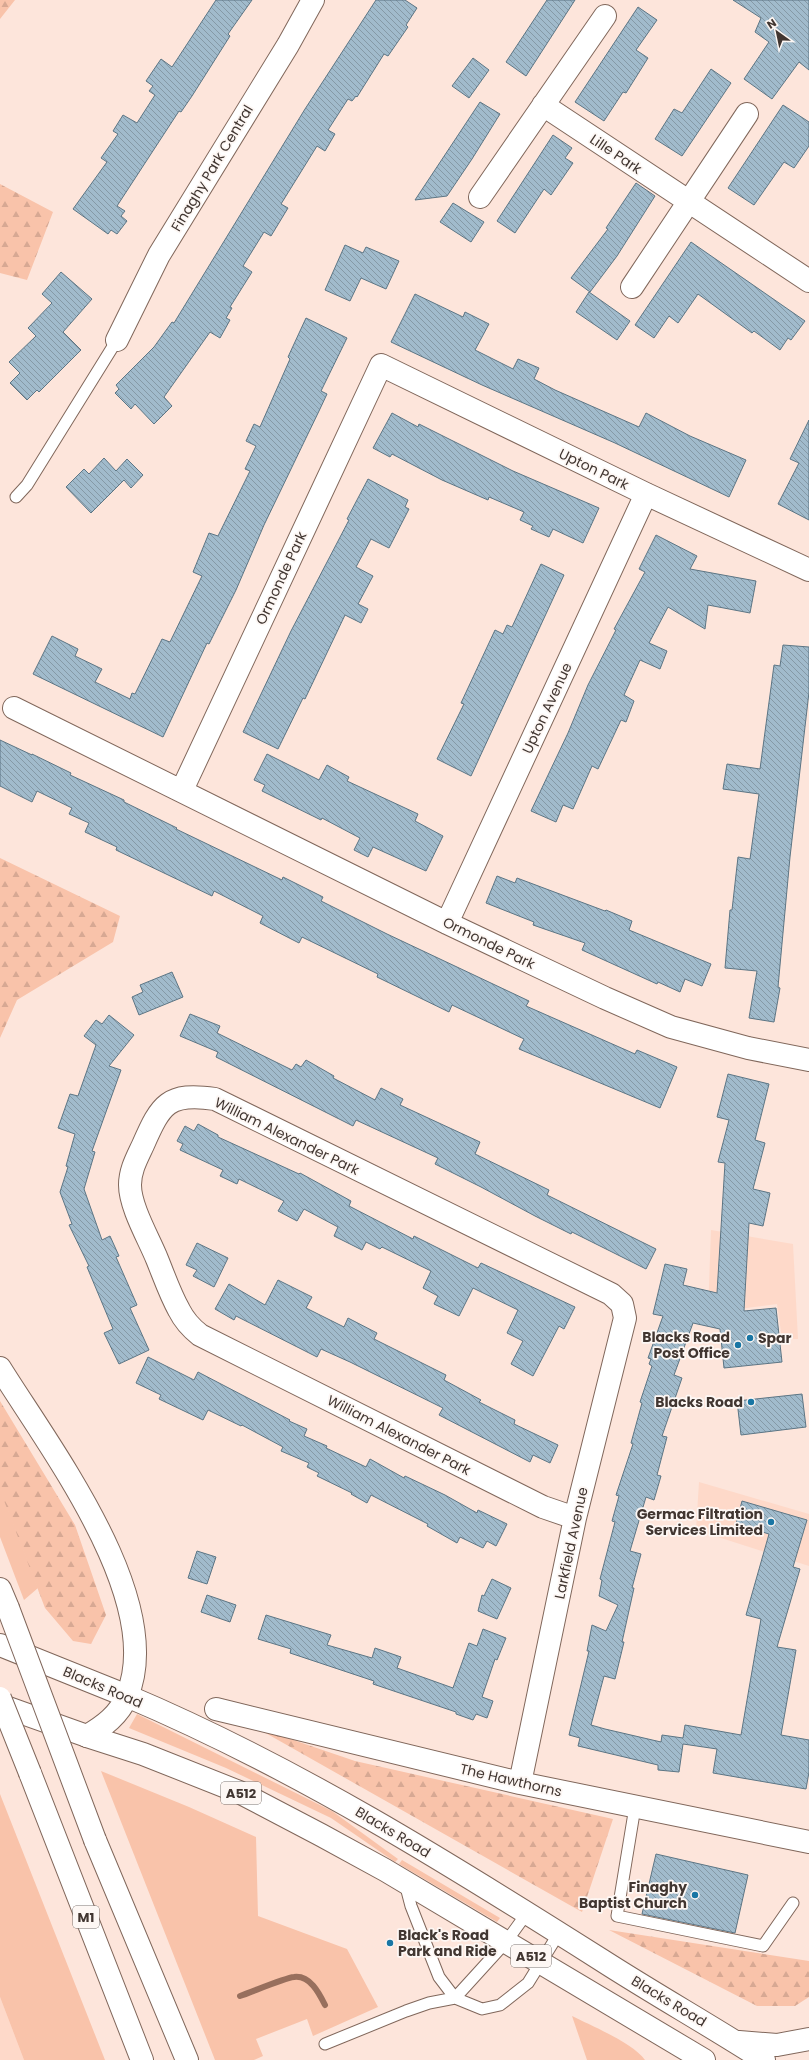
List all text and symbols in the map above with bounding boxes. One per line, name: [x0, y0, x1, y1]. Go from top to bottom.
north arrow: [757, 12, 797, 52]
text: N: [764, 15, 779, 33]
street label: Finaghy Park Central: [166, 101, 258, 235]
street label: Lille Park: [586, 129, 647, 179]
street label: Upton Park: [556, 443, 633, 495]
street label: Ormonde Park: [251, 528, 312, 628]
street label: Upton Avenue: [517, 659, 577, 757]
street label: Ormonde Park: [439, 912, 539, 974]
street label: William Alexander Park: [211, 1092, 363, 1180]
place label: Blacks Road Post Office: [642, 1327, 730, 1363]
place label: Spar: [758, 1328, 792, 1348]
marker: Spar: [745, 1333, 755, 1343]
marker: Blacks Road Post Office: [733, 1340, 743, 1350]
street label: William Alexander Park: [324, 1390, 475, 1480]
place label: Blacks Road: [655, 1392, 743, 1412]
marker: Blacks Road: [746, 1397, 756, 1407]
street label: Larkfield Avenue: [549, 1485, 593, 1601]
place label: Germac Filtration Services Limited: [637, 1504, 763, 1540]
marker: Germac Filtration Services Limited: [766, 1517, 776, 1527]
street label: Blacks Road: [60, 1661, 146, 1713]
street label: The Hawthorns: [458, 1759, 564, 1801]
road number: A512: [221, 1782, 261, 1804]
street label: Blacks Road: [352, 1802, 434, 1862]
place label: Finaghy Baptist Church: [579, 1877, 687, 1913]
marker: Finaghy Baptist Church: [690, 1890, 700, 1900]
road number: M1: [73, 1906, 99, 1928]
place label: Black's Road Park and Ride: [398, 1925, 497, 1961]
marker: Black's Road Park and Ride: [385, 1938, 395, 1948]
road number: A512: [511, 1945, 551, 1967]
street label: Blacks Road: [628, 1971, 710, 2031]

